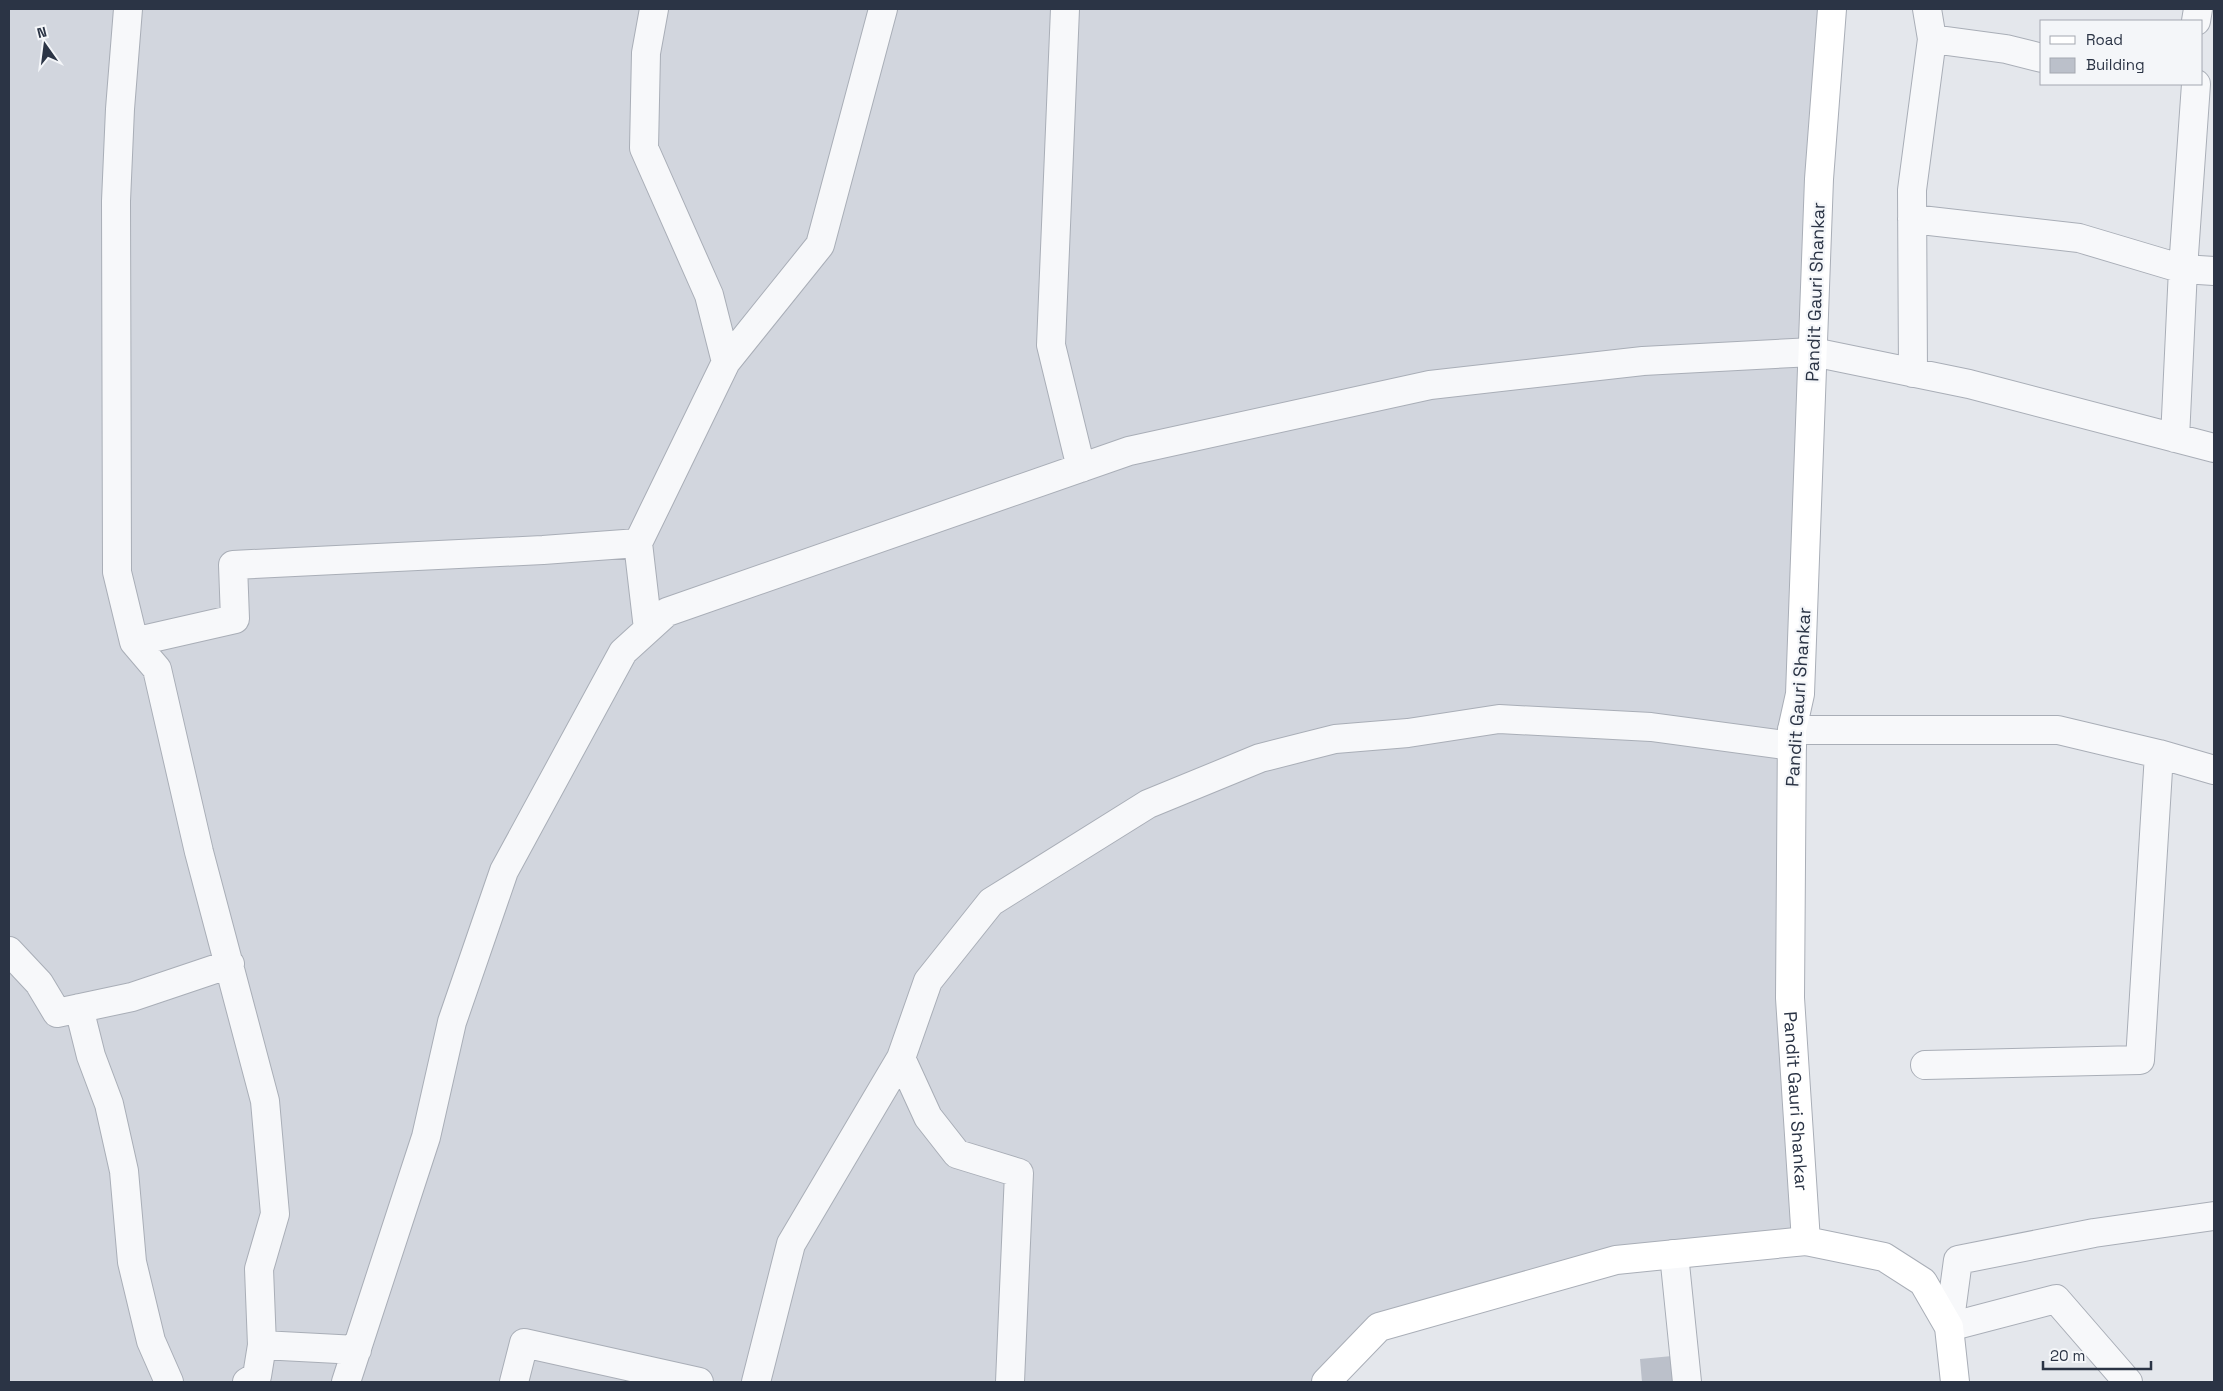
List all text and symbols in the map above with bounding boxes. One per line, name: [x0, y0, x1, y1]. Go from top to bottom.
north arrow: [20, 20, 70, 70]
legend: [2040, 20, 2203, 85]
text: N: [35, 23, 49, 42]
text: Road: [2086, 30, 2123, 49]
text: Building: [2086, 55, 2145, 74]
street label: Pandit Gauri Shankar: [1800, 202, 1830, 382]
street label: Pandit Gauri Shankar: [1780, 606, 1816, 787]
street label: Pandit Gauri Shankar: [1779, 1010, 1814, 1192]
scale bar: [2043, 1338, 2150, 1370]
text: 20 m: [2050, 1346, 2085, 1365]

